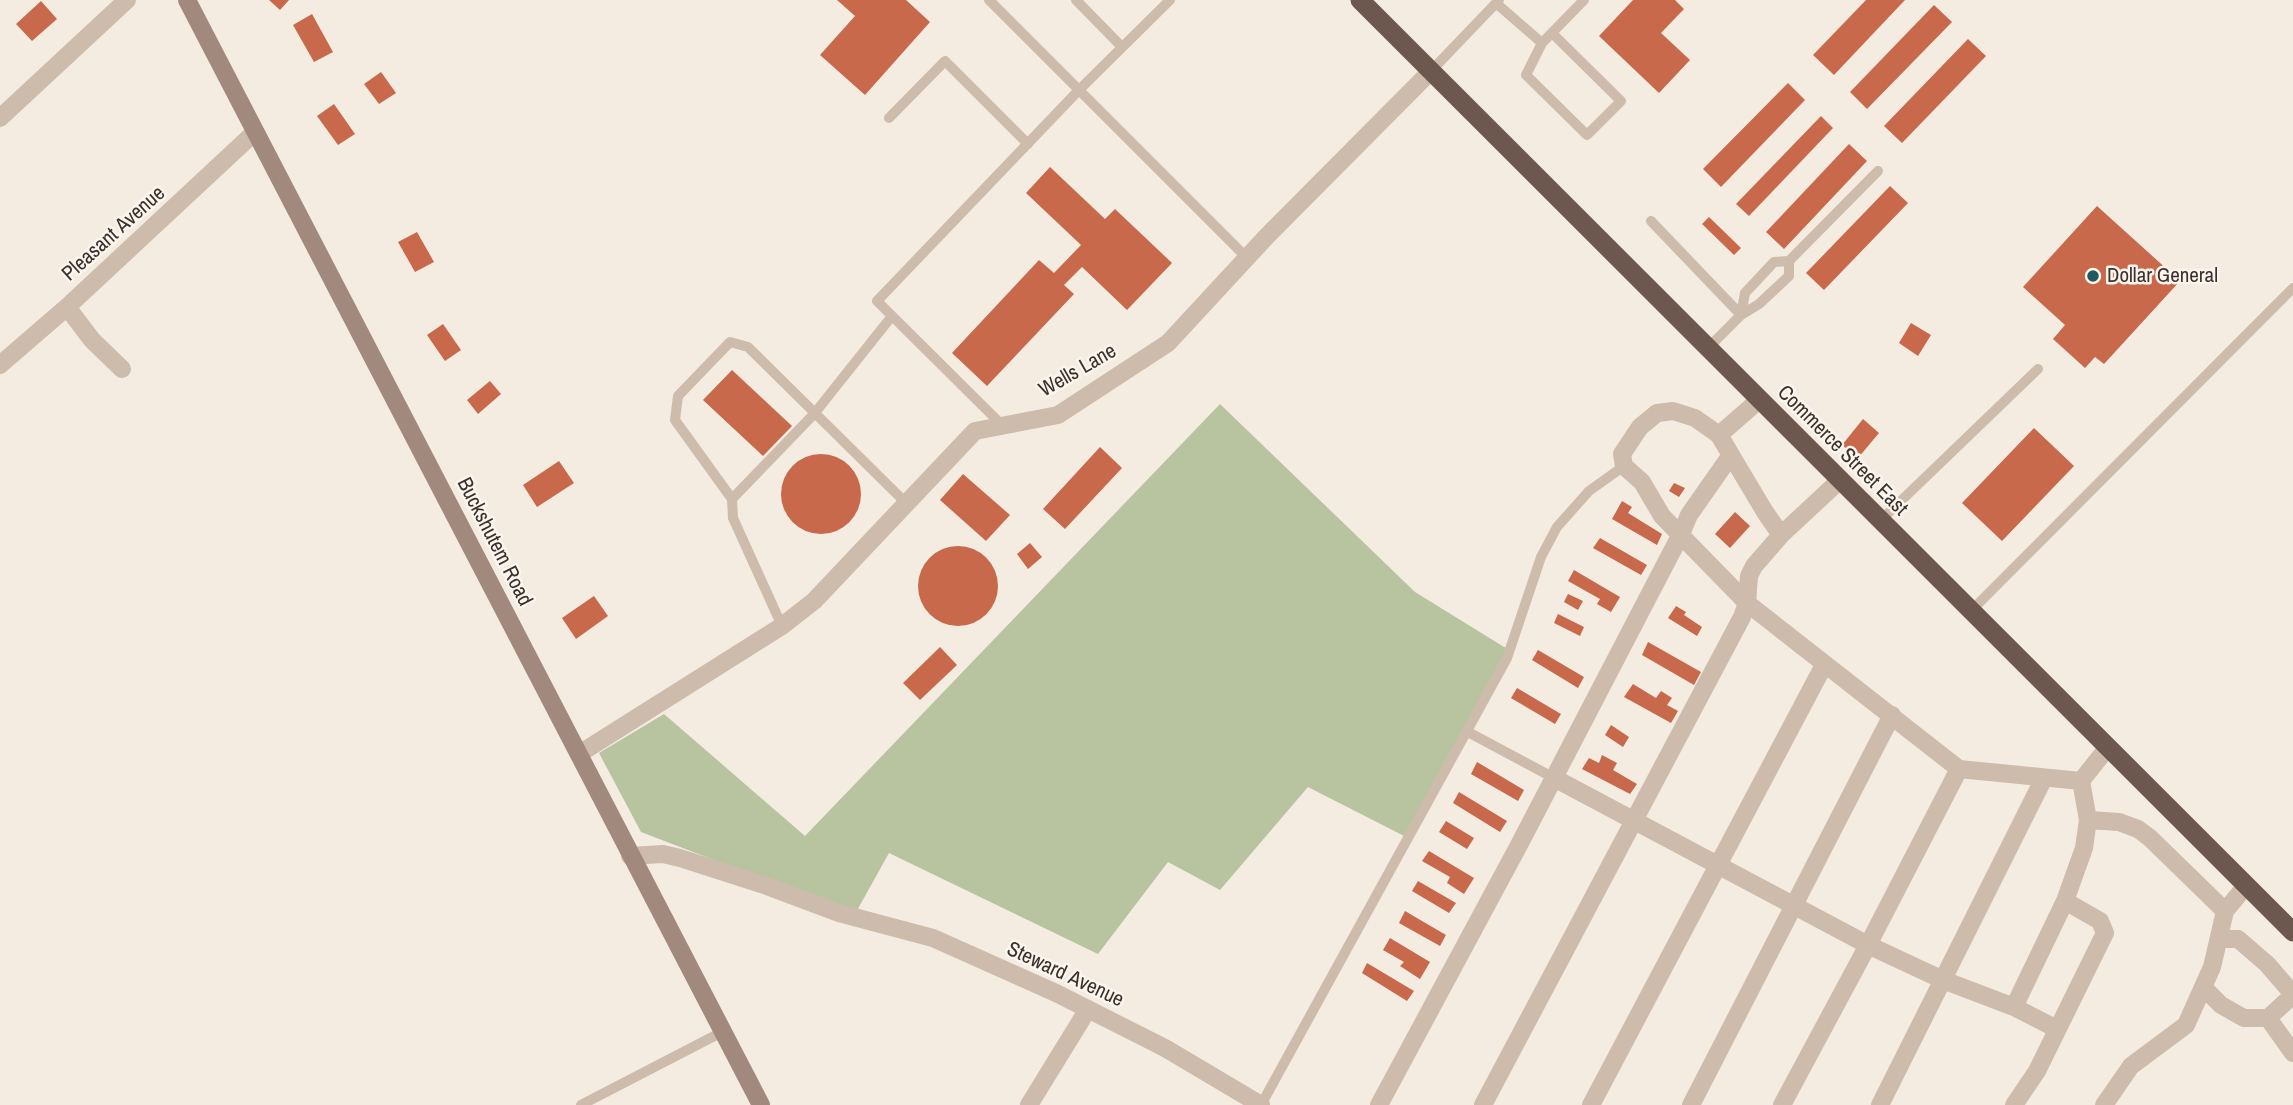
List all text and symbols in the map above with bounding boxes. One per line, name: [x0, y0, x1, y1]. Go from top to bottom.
street label: Pleasant Avenue: [57, 181, 171, 287]
place label: Dollar General: [2107, 263, 2218, 289]
marker: Dollar General: [2085, 268, 2101, 284]
street label: Wells Lane: [1035, 339, 1121, 403]
street label: Commerce Street East: [1772, 381, 1912, 521]
street label: Buckshutem Road: [451, 474, 537, 610]
street label: Steward Avenue: [1003, 937, 1127, 1013]

